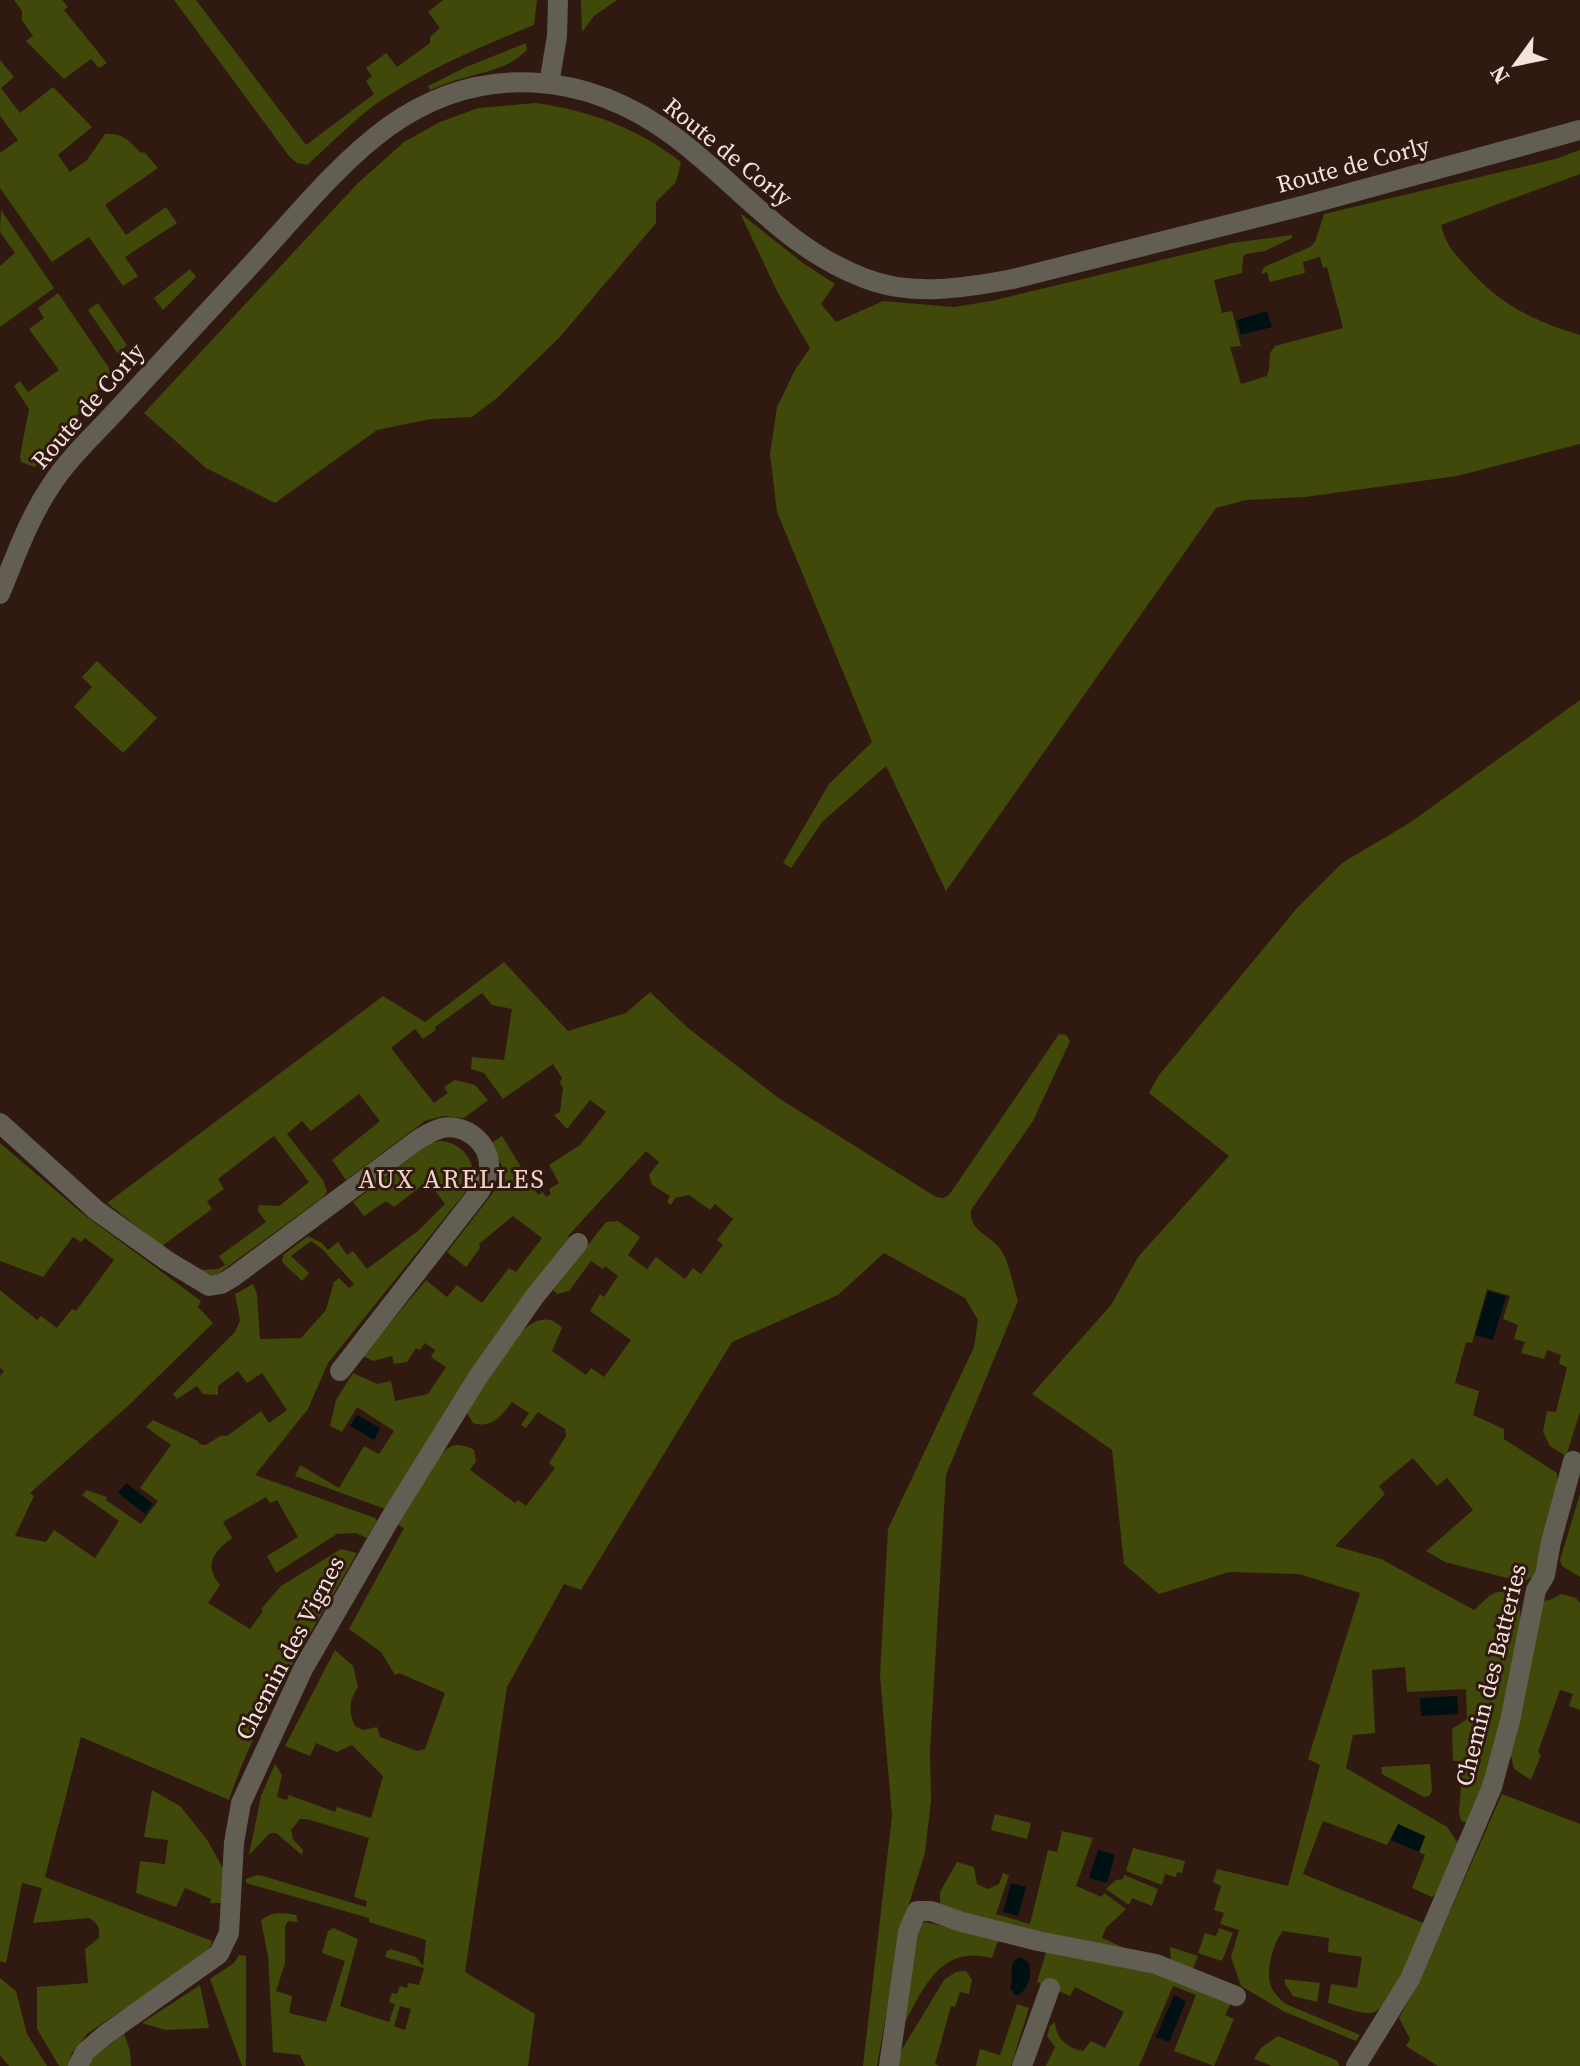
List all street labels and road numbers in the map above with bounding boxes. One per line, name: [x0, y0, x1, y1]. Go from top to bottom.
street label: Route de Corly: [657, 89, 800, 214]
street label: Route de Corly: [1273, 128, 1434, 201]
street label: Route de Corly: [24, 335, 152, 476]
street label: Chemin des Vignes: [227, 1550, 352, 1746]
street label: Chemin des Batteries: [1447, 1560, 1534, 1789]

